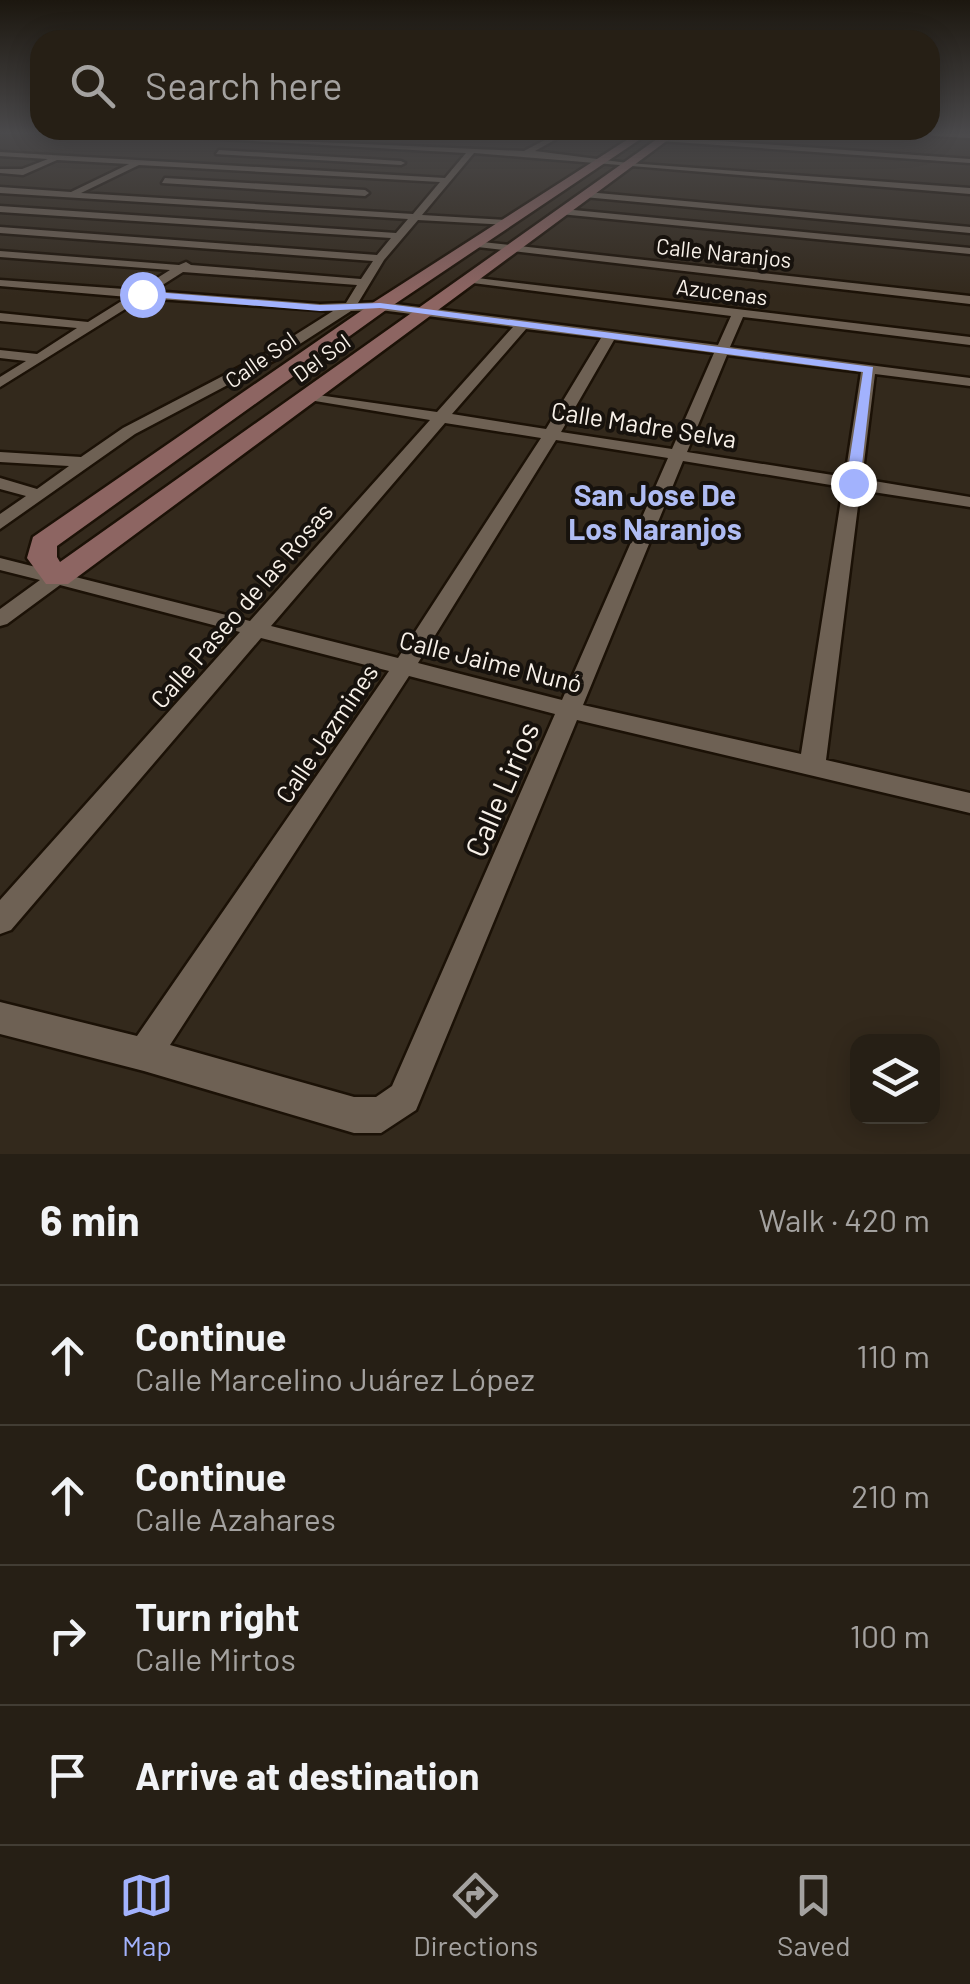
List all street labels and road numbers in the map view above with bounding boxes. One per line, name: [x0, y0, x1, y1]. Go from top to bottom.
street label: Calle Naranjos: [655, 232, 793, 272]
street label: Azucenas: [675, 273, 769, 309]
street label: Calle Sol: [220, 325, 300, 393]
street label: Del Sol: [287, 327, 355, 387]
street label: Calle Madre Selva: [549, 395, 739, 453]
street label: Calle Paseo de las Rosas: [144, 496, 338, 714]
street label: Calle Jaime Nunó: [397, 624, 585, 698]
street label: Calle Jazmines: [268, 658, 384, 808]
street label: Calle Lirios: [456, 716, 546, 862]

